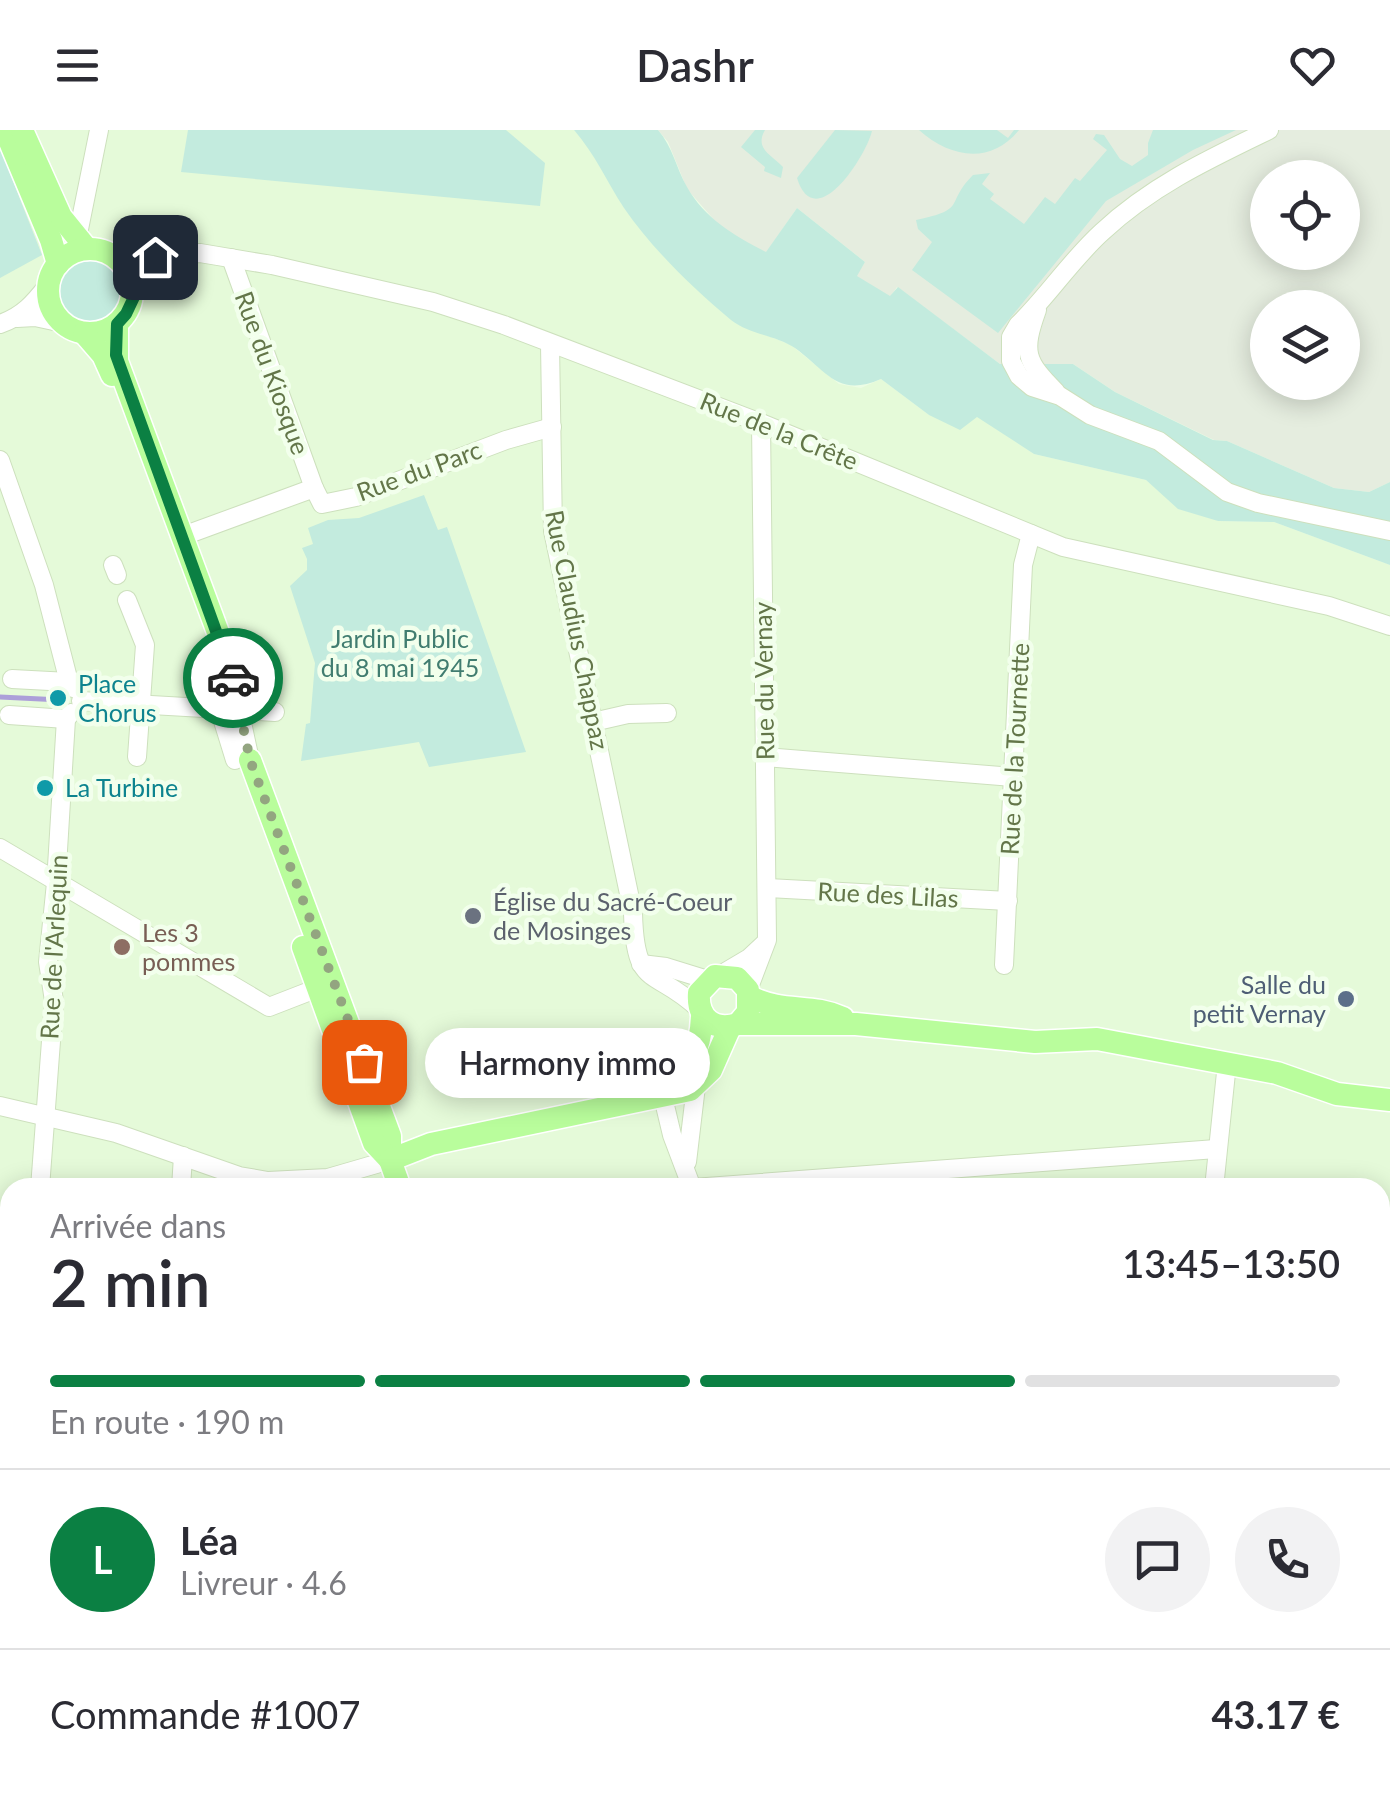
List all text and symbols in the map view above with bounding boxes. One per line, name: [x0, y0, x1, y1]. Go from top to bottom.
icon: menu: [50, 38, 105, 93]
text: Dashr: [636, 38, 754, 92]
icon: heart: [1285, 38, 1340, 93]
map controls: [1250, 160, 1360, 400]
button: locate: [1250, 160, 1360, 270]
pin: [113, 215, 198, 300]
icon: home: [128, 230, 183, 285]
street label: Rue du Kiosque: [229, 287, 316, 458]
button: layers: [1250, 290, 1360, 400]
street label: Rue de la Crête: [696, 385, 863, 475]
street label: Rue du Parc: [352, 434, 485, 506]
street label: Rue Claudius Chappaz: [540, 507, 616, 752]
street label: Rue du Vernay: [747, 601, 779, 760]
park label: Jardin Public du 8 mai 1945: [321, 623, 479, 682]
courier: [183, 628, 283, 728]
street label: Rue de la Tournette: [993, 642, 1035, 856]
icon: car: [206, 651, 261, 706]
place label: Place Chorus: [78, 668, 157, 727]
marker: Place Chorus: [47, 687, 69, 709]
place label: La Turbine: [65, 772, 178, 802]
marker: La Turbine: [34, 777, 56, 799]
street label: Rue de l'Arlequin: [33, 854, 73, 1040]
street label: Rue des Lilas: [817, 875, 959, 913]
place label: Église du Sacré-Coeur de Mosinges: [493, 886, 732, 945]
marker: Église du Sacré-Coeur de Mosinges: [462, 905, 484, 927]
place label: Les 3 pommes: [142, 917, 235, 976]
marker: Les 3 pommes: [111, 936, 133, 958]
place label: Salle du petit Vernay: [1193, 969, 1326, 1028]
marker: Salle du petit Vernay: [1335, 988, 1357, 1010]
pin: [322, 1020, 407, 1105]
callout: Harmony immo: [424, 1027, 709, 1097]
icon: bag: [337, 1035, 392, 1090]
text: Harmony immo: [459, 1043, 676, 1082]
text: Arrivée dans: [50, 1206, 226, 1245]
text: 13:45–13:50: [1122, 1240, 1340, 1286]
text: 2 min: [50, 1243, 210, 1321]
text: En route · 190 m: [50, 1402, 284, 1441]
button: chat: [1105, 1507, 1210, 1612]
button: phone: [1235, 1507, 1340, 1612]
text: Léa: [180, 1517, 238, 1563]
text: L: [93, 1536, 112, 1582]
text: Livreur · 4.6: [180, 1563, 347, 1602]
text: Commande #1007: [50, 1691, 360, 1737]
text: 43.17 €: [1212, 1691, 1340, 1737]

